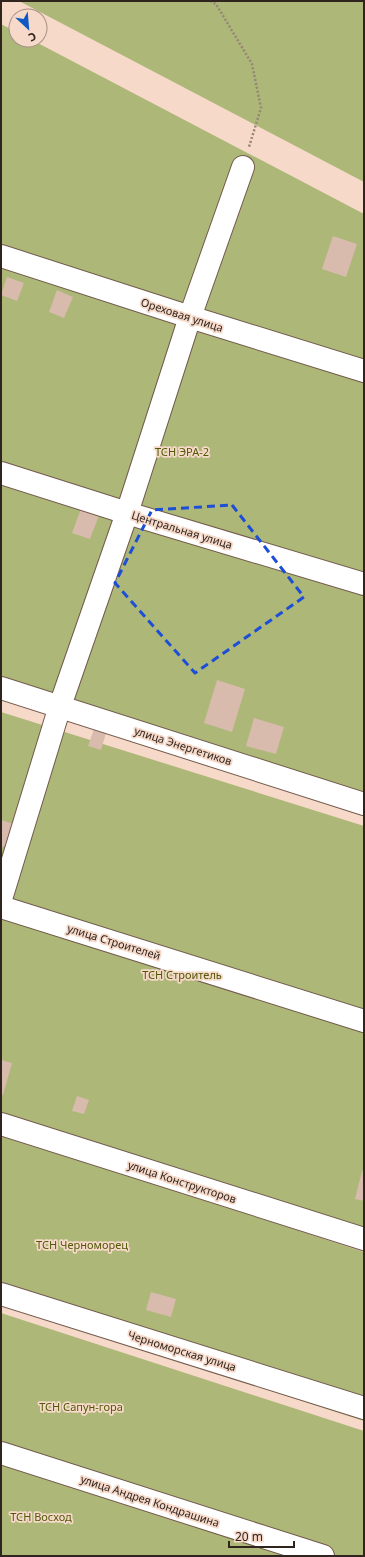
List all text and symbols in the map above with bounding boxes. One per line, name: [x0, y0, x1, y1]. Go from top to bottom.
north arrow: [8, 8, 48, 48]
text: С: [26, 29, 39, 46]
street label: Ореховая улица: [139, 294, 225, 335]
park label: ТСН ЭРА-2: [155, 444, 209, 459]
street label: Центральная улица: [130, 507, 234, 552]
street label: улица Энергетиков: [133, 723, 234, 768]
street label: улица Строителей: [66, 920, 163, 963]
park label: ТСН Строитель: [142, 967, 222, 982]
street label: улица Конструкторов: [126, 1157, 238, 1206]
park label: ТСН Черноморец: [36, 1237, 128, 1252]
street label: Черноморская улица: [126, 1327, 238, 1374]
park label: ТСН Сапун-гора: [39, 1399, 123, 1414]
street label: улица Андрея Кондрашина: [79, 1471, 222, 1530]
park label: ТСН Восход: [10, 1509, 72, 1524]
scale bar: [229, 1523, 294, 1549]
text: 20 m: [235, 1528, 263, 1545]

